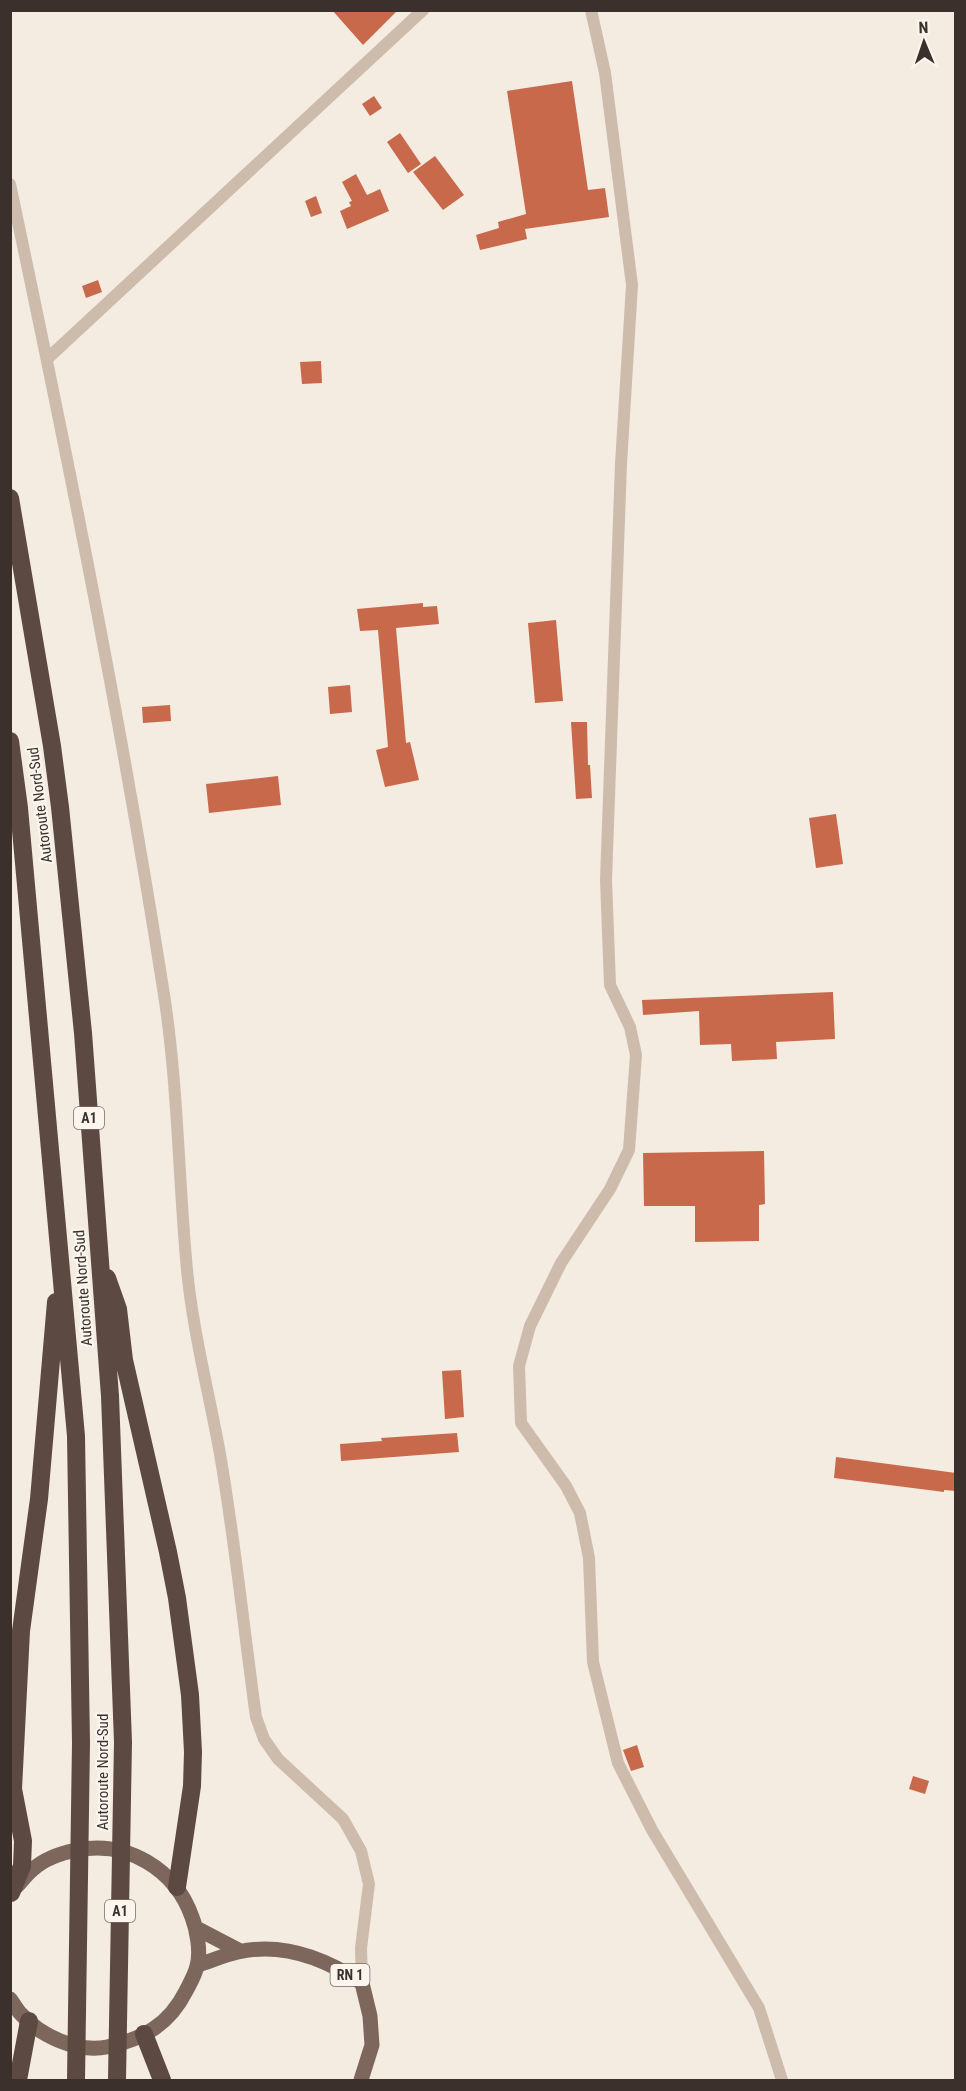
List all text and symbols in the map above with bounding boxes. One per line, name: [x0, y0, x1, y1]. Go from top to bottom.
north arrow: [894, 12, 954, 72]
text: N: [918, 18, 929, 37]
street label: Autoroute Nord-Sud: [24, 746, 56, 864]
road number: A1: [74, 1107, 104, 1129]
street label: Autoroute Nord-Sud: [70, 1229, 96, 1347]
street label: Autoroute Nord-Sud: [94, 1714, 112, 1830]
road number: A1: [105, 1900, 135, 1922]
road number: RN 1: [330, 1964, 370, 1986]

